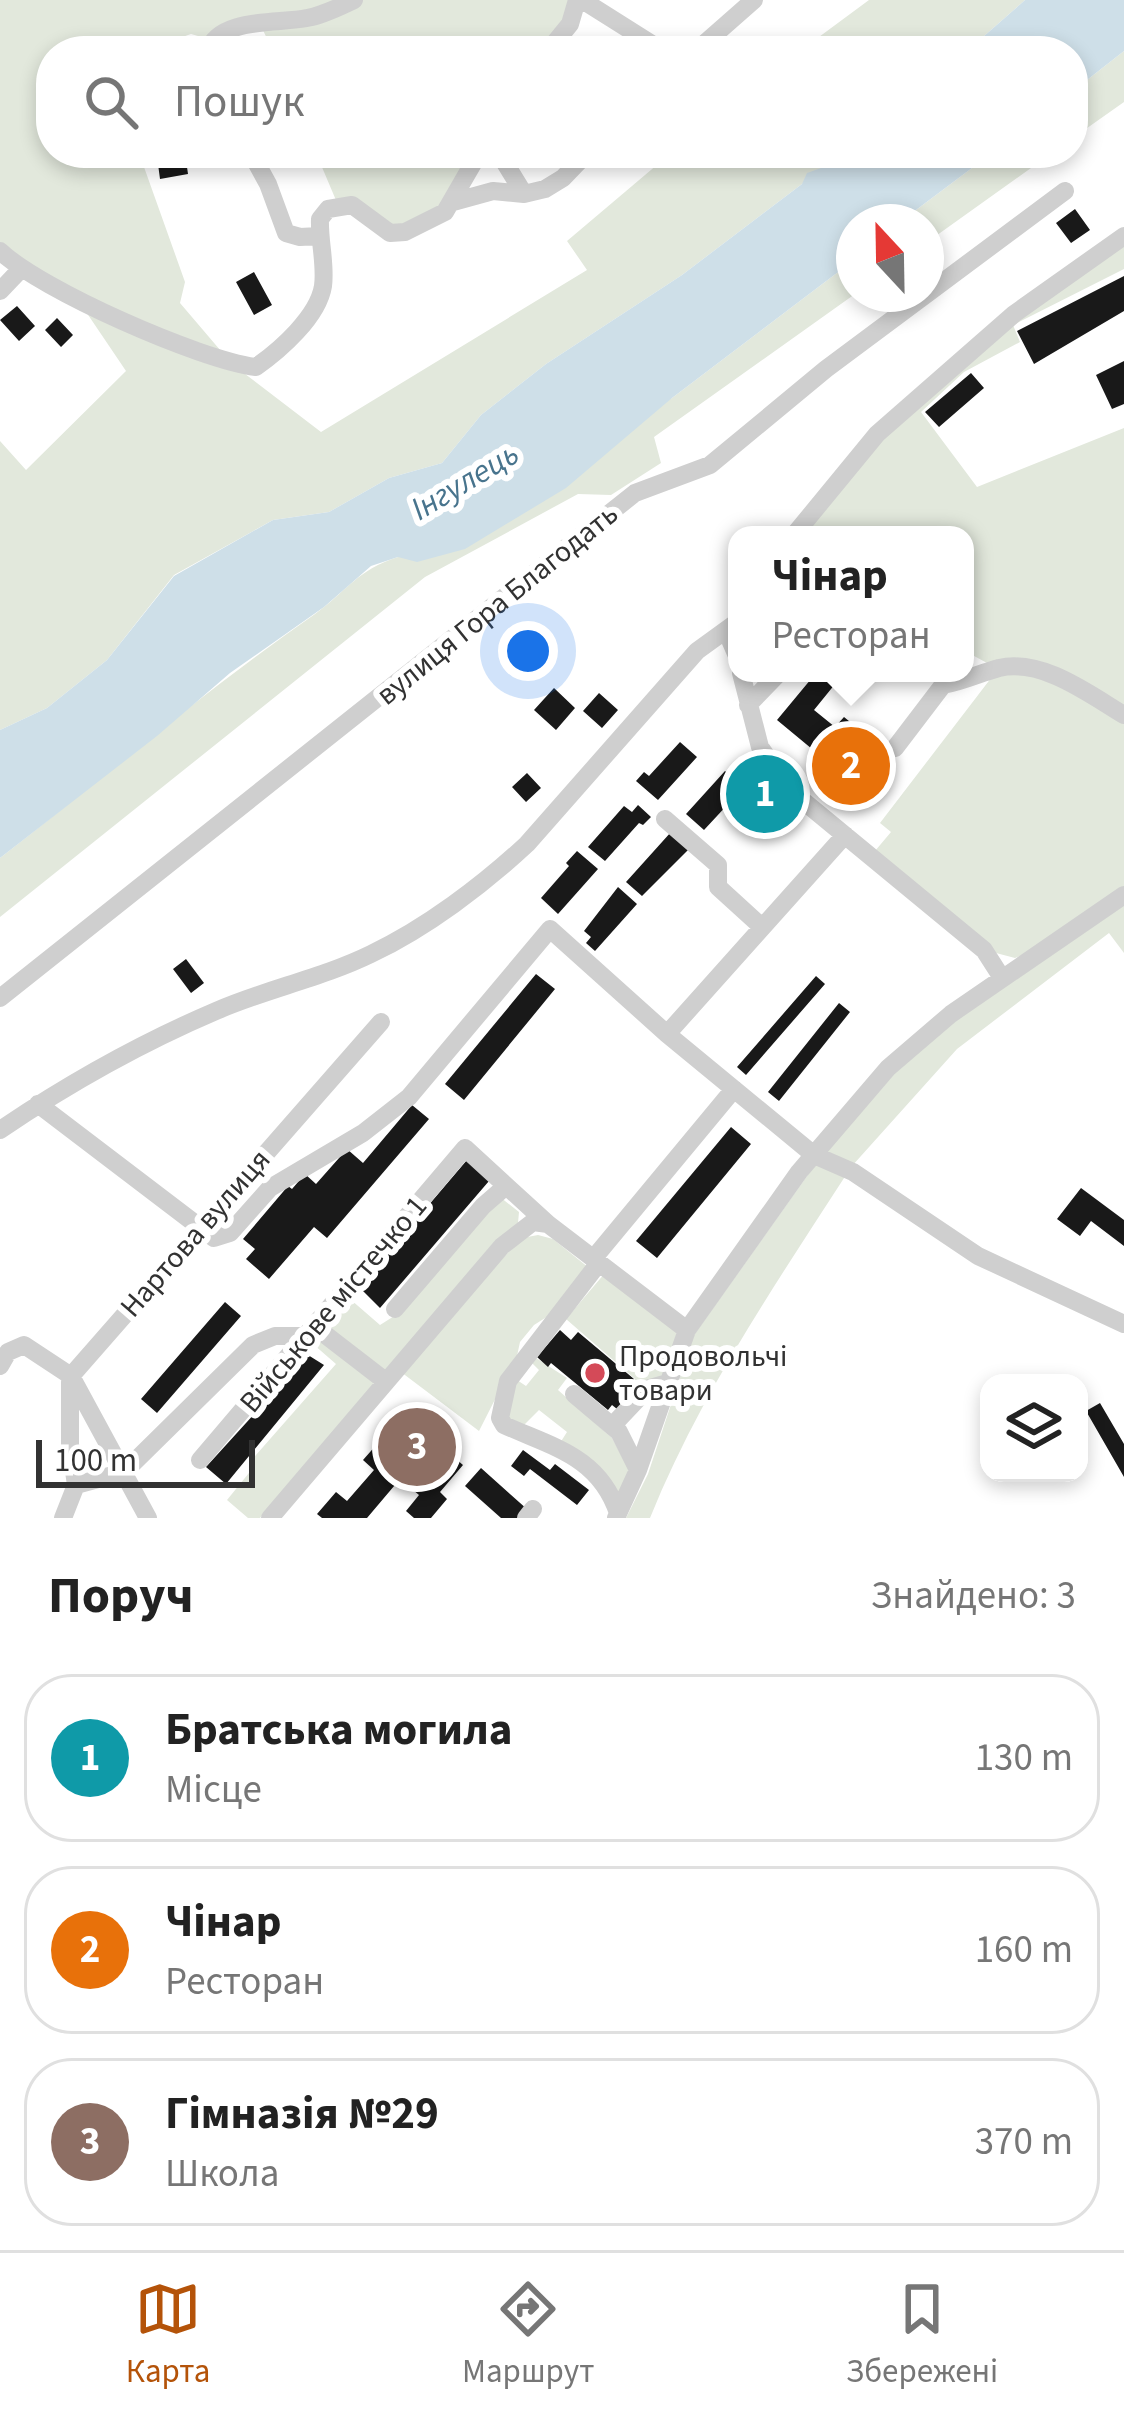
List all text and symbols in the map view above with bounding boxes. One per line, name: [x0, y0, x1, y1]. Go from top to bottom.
search box: [36, 36, 1088, 168]
icon: search: [78, 69, 144, 135]
text: Пошук: [174, 70, 304, 134]
north arrow: [836, 204, 944, 312]
water label: Інгулець: [402, 430, 528, 532]
street label: вулиця Гора Благодать: [367, 493, 628, 716]
popup: [728, 526, 974, 682]
text: Чінар: [771, 544, 888, 608]
text: Ресторан: [771, 608, 931, 664]
your location: [498, 621, 558, 681]
pin: 2: [812, 721, 890, 811]
pin: 1: [726, 749, 804, 839]
street label: Нартова вулиця: [110, 1140, 281, 1327]
street label: Військове містечко 1: [230, 1186, 437, 1422]
place label: Продовольчі товари: [619, 1335, 787, 1412]
marker: Продовольчі товари: [582, 1360, 608, 1386]
map controls: [980, 1374, 1088, 1482]
button: layers: [980, 1374, 1088, 1482]
pin: 3: [378, 1402, 456, 1492]
scale bar: [36, 1434, 255, 1487]
text: 100 m: [54, 1437, 137, 1484]
text: Поруч: [48, 1560, 194, 1632]
text: Знайдено: 3: [871, 1568, 1076, 1624]
text: Братська могила: [165, 1698, 513, 1762]
text: 1: [80, 1730, 100, 1786]
text: 130 m: [975, 1730, 1073, 1786]
text: Місце: [165, 1762, 262, 1818]
text: Чінар: [165, 1890, 281, 1954]
text: 2: [80, 1922, 100, 1978]
text: 160 m: [975, 1922, 1073, 1978]
text: Ресторан: [165, 1954, 324, 2010]
text: Гімназія №29: [165, 2082, 439, 2146]
text: 3: [80, 2114, 100, 2170]
text: 370 m: [975, 2114, 1073, 2170]
text: Школа: [165, 2146, 279, 2202]
tab: Карта: [126, 2276, 210, 2395]
tab: Маршрут: [462, 2276, 594, 2395]
tab: Збережені: [846, 2276, 998, 2395]

